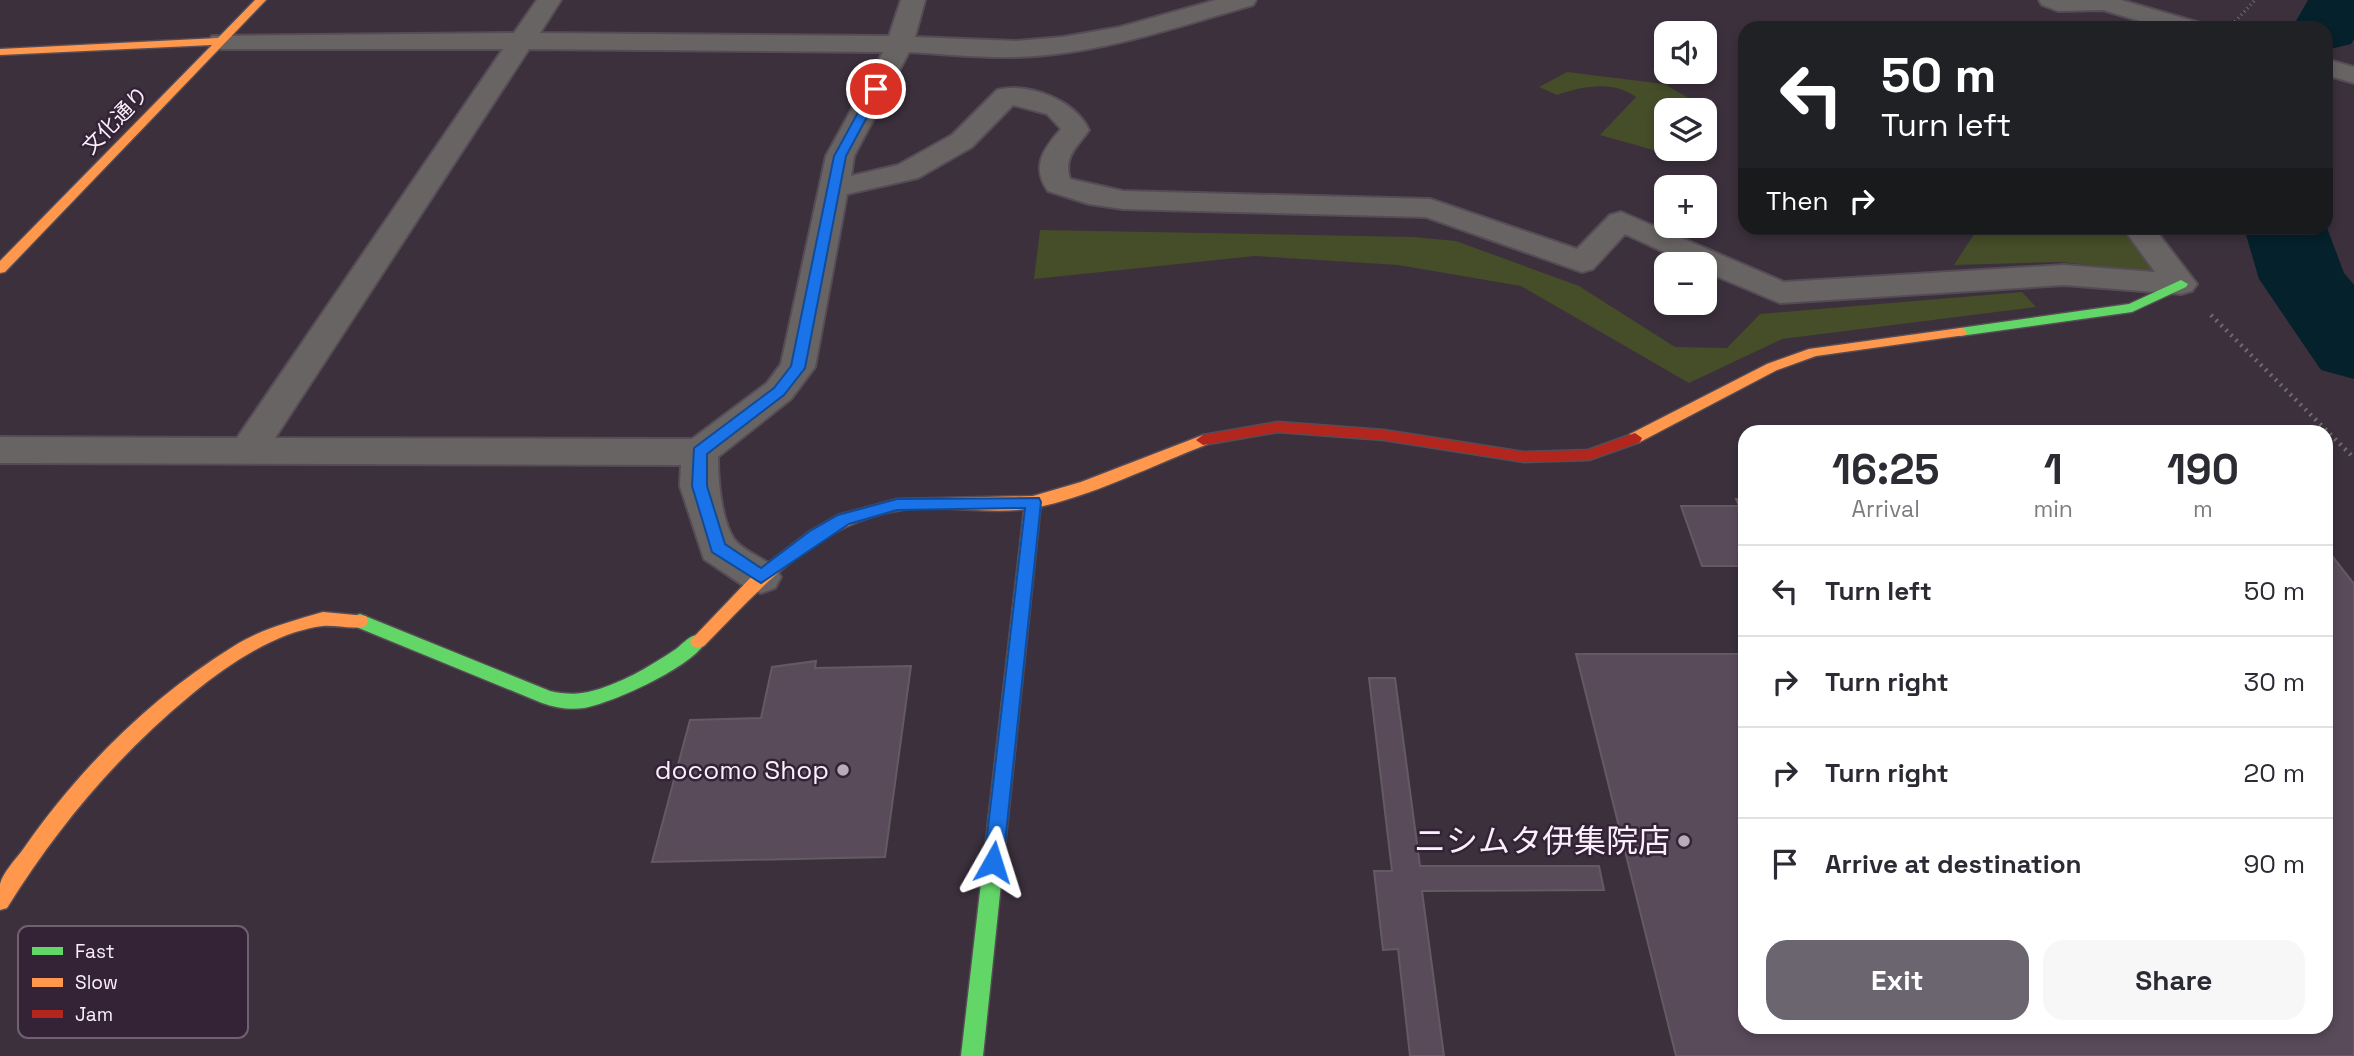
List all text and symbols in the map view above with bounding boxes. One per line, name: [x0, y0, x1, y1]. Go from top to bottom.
map controls: [1654, 21, 1717, 315]
button: sound: [1654, 21, 1717, 84]
text: 50 m: [1881, 44, 1996, 106]
icon: left: [1766, 49, 1857, 140]
pin: [846, 59, 906, 119]
icon: arrive: [857, 70, 895, 108]
street label: 文化通り: [76, 80, 154, 160]
button: layers: [1654, 98, 1717, 161]
text: Turn left: [1881, 105, 2011, 145]
button: +: [1654, 175, 1717, 238]
icon: right: [1843, 182, 1881, 220]
text: Then: [1766, 184, 1829, 218]
button: −: [1654, 252, 1717, 315]
text: 16:25: [1832, 443, 1940, 496]
text: 1: [2044, 443, 2063, 496]
text: 190: [2167, 443, 2239, 496]
text: Arrival: [1852, 494, 1920, 524]
text: min: [2033, 494, 2073, 524]
text: m: [2193, 494, 2213, 524]
icon: left: [1766, 572, 1804, 610]
text: Turn left: [1825, 574, 1932, 608]
text: 50 m: [2244, 574, 2305, 608]
icon: right: [1766, 663, 1804, 701]
text: Turn right: [1825, 665, 1949, 699]
text: 30 m: [2244, 665, 2305, 699]
place label: docomo Shop: [655, 753, 829, 787]
icon: right: [1766, 754, 1804, 792]
text: Turn right: [1825, 756, 1949, 790]
text: 20 m: [2244, 756, 2305, 790]
marker: docomo Shop: [835, 762, 851, 778]
place label: ニシムタ伊集院店: [1414, 821, 1670, 861]
position arrow: [956, 825, 1030, 899]
marker: ニシムタ伊集院店: [1676, 833, 1692, 849]
icon: arrive: [1766, 845, 1804, 883]
text: Arrive at destination: [1825, 847, 2082, 881]
text: 90 m: [2243, 847, 2305, 881]
legend: [18, 926, 248, 1038]
text: Fast: [75, 939, 115, 964]
button: Exit: [1766, 940, 2029, 1020]
button: Share: [2043, 940, 2305, 1020]
text: Slow: [75, 970, 118, 995]
text: Jam: [75, 1002, 113, 1027]

